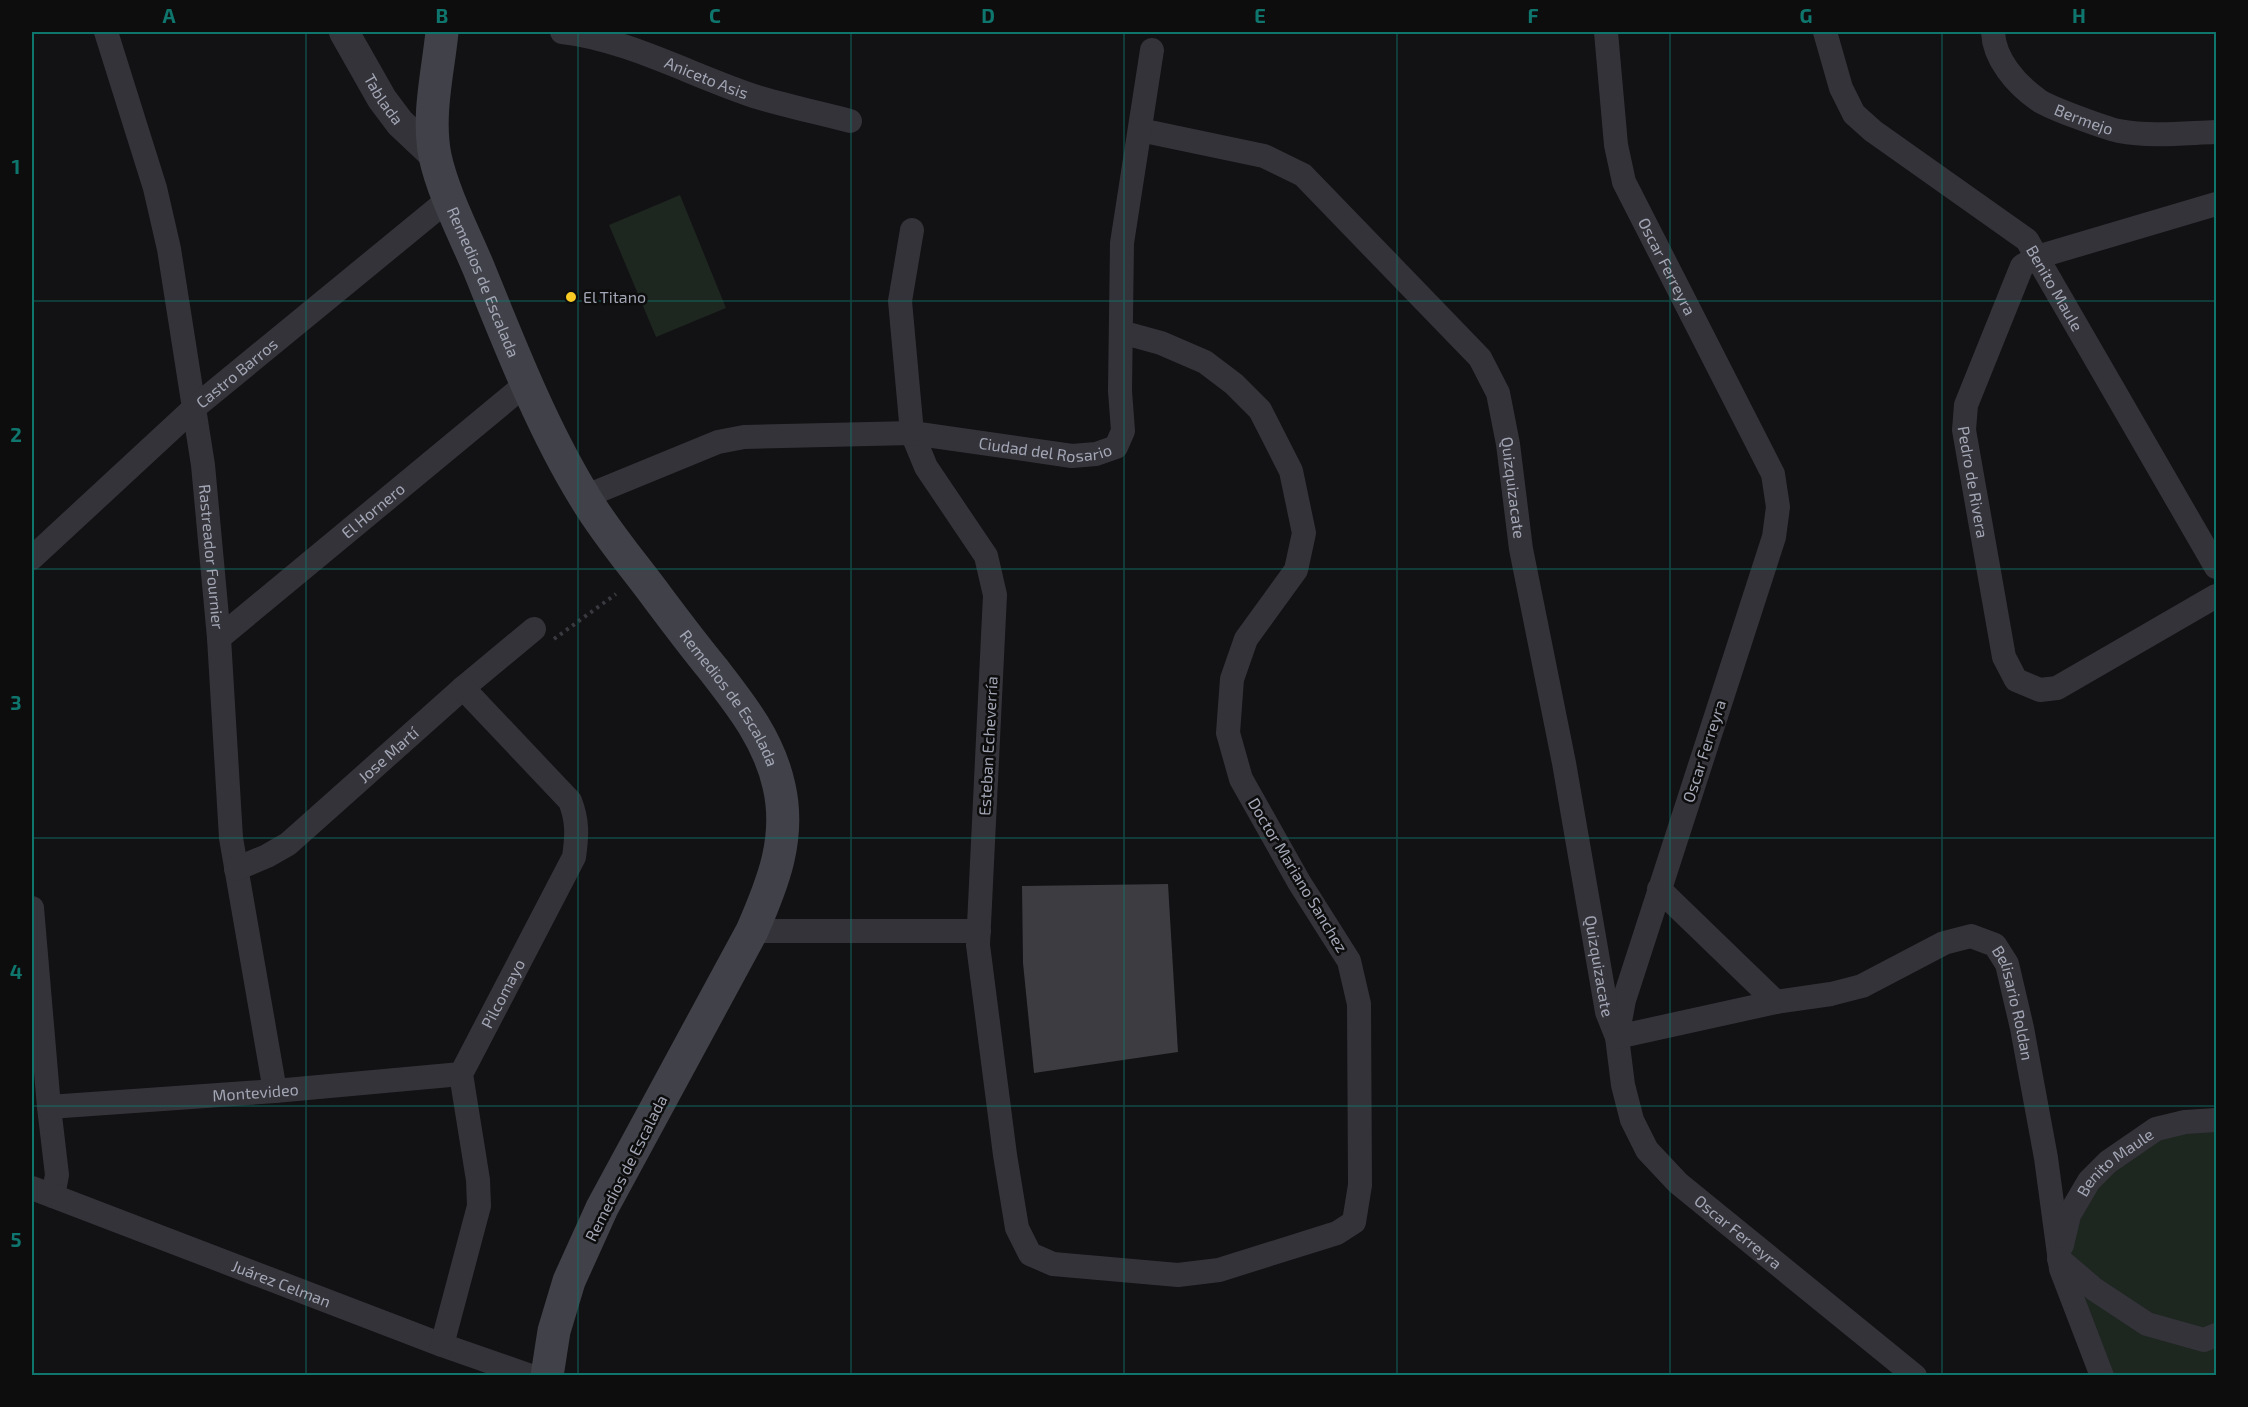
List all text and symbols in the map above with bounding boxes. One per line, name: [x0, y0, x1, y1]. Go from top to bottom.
text: A: [162, 3, 176, 27]
text: B: [436, 3, 448, 27]
text: C: [709, 3, 721, 27]
text: D: [981, 3, 995, 27]
text: E: [1254, 3, 1266, 27]
text: F: [1527, 3, 1539, 27]
text: G: [1800, 3, 1812, 27]
text: H: [2072, 3, 2086, 27]
street label: Aniceto Asis: [662, 52, 751, 102]
street label: Tablada: [361, 70, 408, 128]
street label: Bermejo: [2052, 99, 2116, 138]
text: 1: [12, 154, 20, 178]
street label: Remedios de Escalada: [444, 204, 524, 360]
street label: Oscar Ferreyra: [1635, 214, 1700, 318]
street label: Benito Maule: [2023, 242, 2087, 334]
place label: El Titano: [583, 287, 646, 306]
marker: El Titano: [564, 290, 578, 304]
street label: Castro Barros: [192, 334, 281, 412]
text: 2: [10, 422, 22, 446]
street label: Pedro de Rivera: [1954, 425, 1993, 539]
street label: Ciudad del Rosario: [978, 433, 1114, 465]
street label: Quizquizacate: [1497, 435, 1530, 540]
street label: El Hornero: [337, 478, 408, 542]
street label: Rastreador Fournier: [196, 483, 228, 631]
street label: Remedios de Escalada: [676, 626, 783, 769]
street label: Esteban Echeverría: [974, 676, 1001, 816]
text: 3: [10, 690, 22, 714]
street label: Oscar Ferreyra: [1678, 697, 1729, 805]
street label: Jose Martí: [354, 722, 423, 786]
street label: Doctor Mariano Sanchez: [1245, 794, 1352, 956]
street label: Quizquizacate: [1580, 914, 1618, 1019]
street label: Belisario Roldan: [1989, 942, 2038, 1062]
street label: Pilcomayo: [477, 955, 528, 1031]
text: 4: [10, 959, 23, 983]
street label: Montevideo: [212, 1079, 299, 1104]
street label: Remedios de Escalada: [580, 1092, 671, 1244]
street label: Benito Maule: [2072, 1124, 2157, 1200]
street label: Oscar Ferreyra: [1691, 1190, 1786, 1273]
text: 5: [10, 1227, 22, 1251]
street label: Juárez Celman: [229, 1255, 334, 1311]

